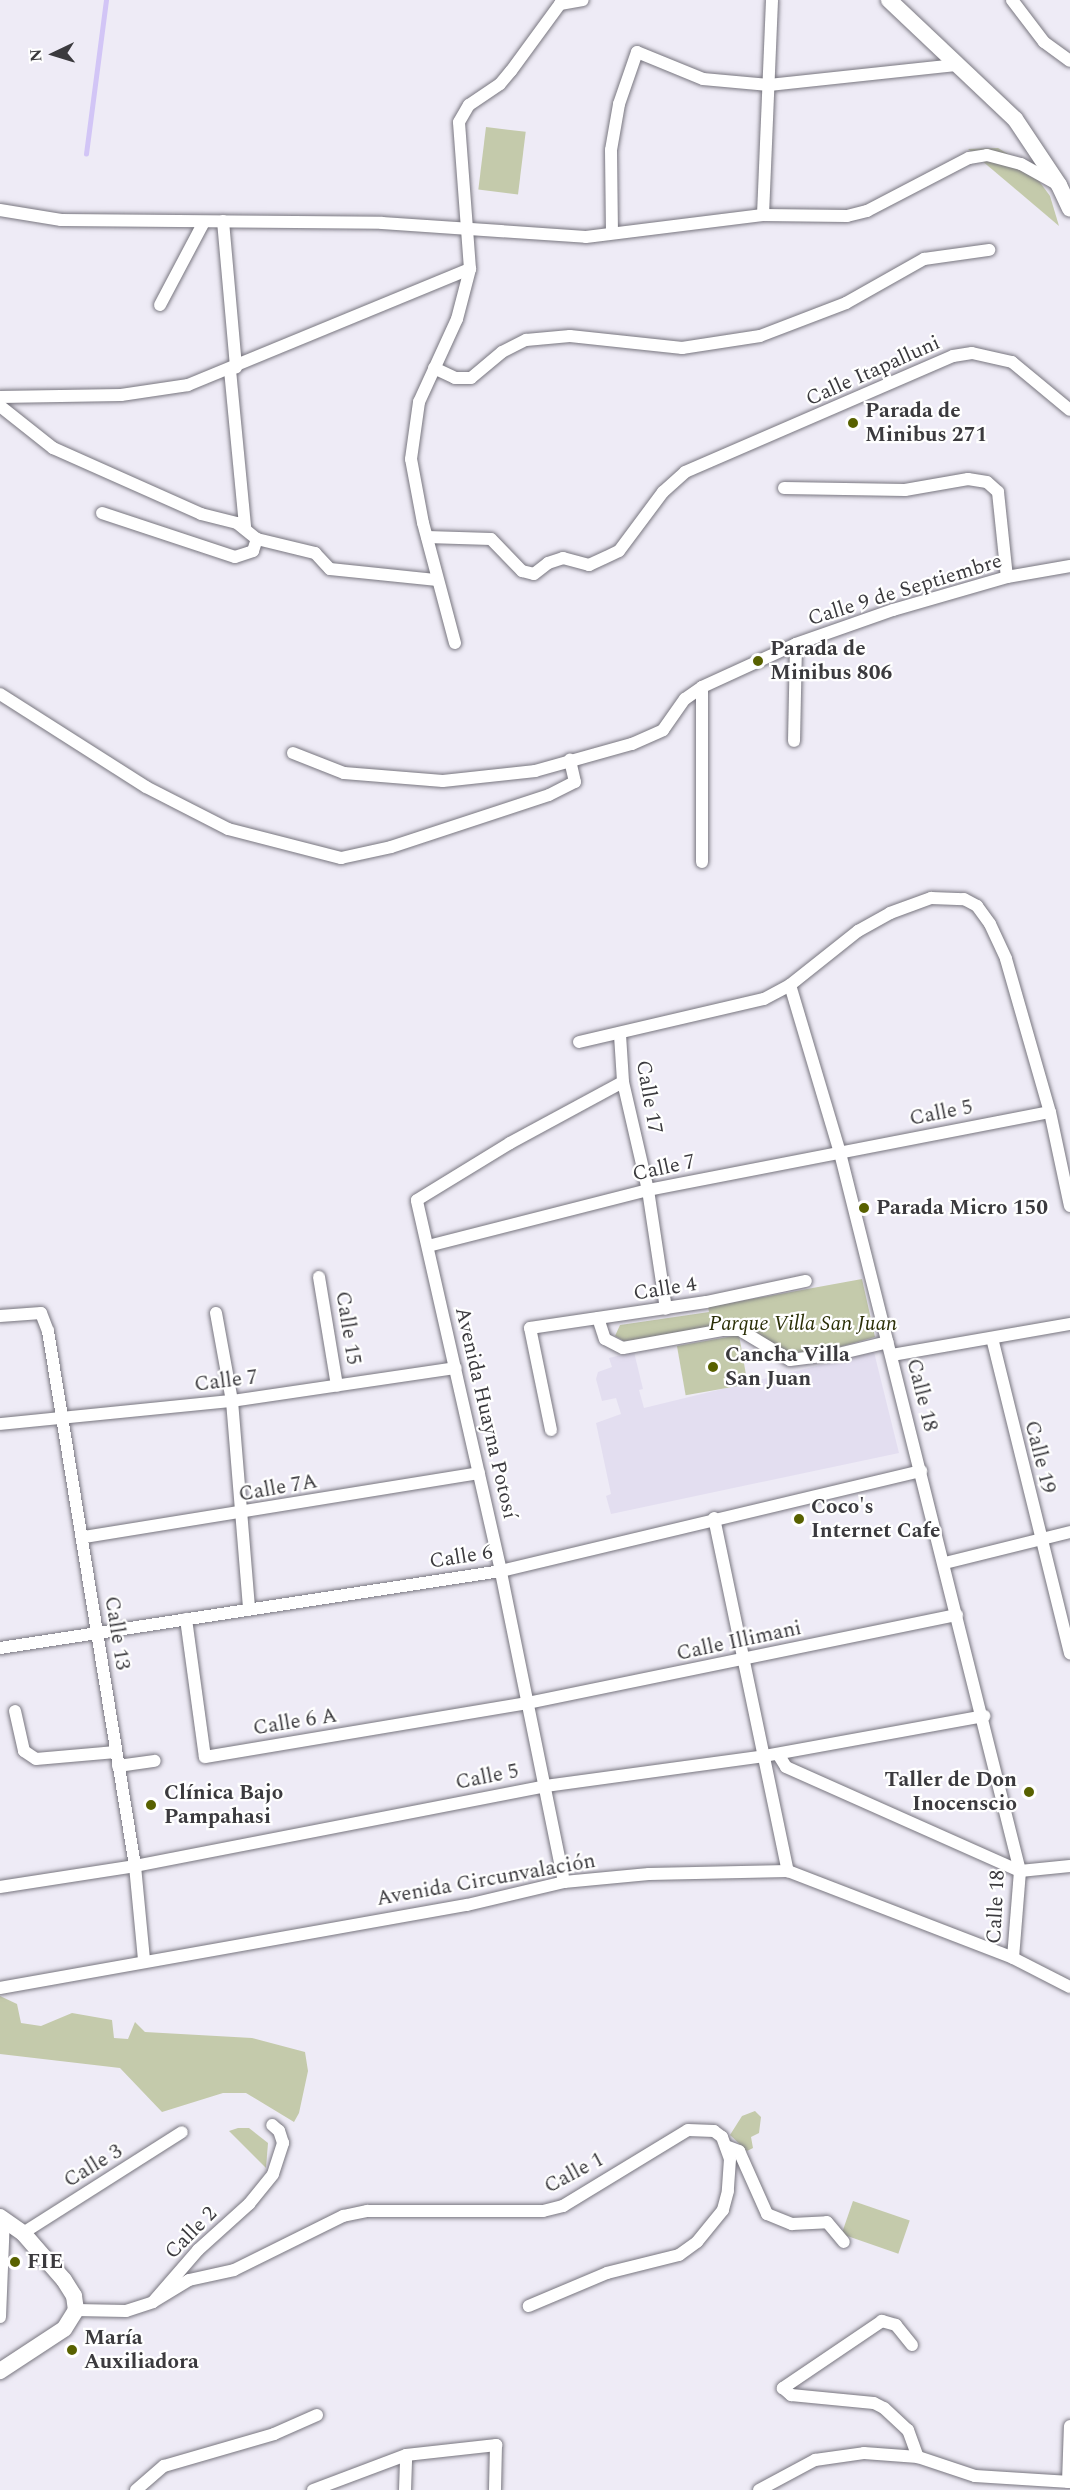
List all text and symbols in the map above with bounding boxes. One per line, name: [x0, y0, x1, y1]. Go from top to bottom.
north arrow: [24, 24, 84, 84]
text: N: [24, 48, 48, 63]
street label: Calle Itapalluni: [802, 330, 944, 412]
place label: Parada de Minibus 271: [865, 398, 987, 448]
marker: Parada de Minibus 271: [846, 416, 860, 430]
street label: Calle 9 de Septiembre: [805, 548, 1005, 632]
place label: Parada de Minibus 806: [770, 636, 892, 686]
marker: Parada de Minibus 806: [751, 654, 765, 668]
street label: Calle 17: [630, 1058, 668, 1136]
street label: Calle 5: [907, 1095, 975, 1131]
street label: Calle 7: [630, 1149, 698, 1187]
place label: Parada Micro 150: [876, 1195, 1048, 1221]
marker: Parada Micro 150: [857, 1201, 871, 1215]
street label: Calle 4: [632, 1272, 698, 1306]
street label: Calle 15: [330, 1289, 366, 1367]
street label: Avenida Huayna Potosí: [449, 1305, 523, 1521]
park label: Parque Villa San Juan: [709, 1311, 897, 1337]
place label: Cancha Villa San Juan: [725, 1342, 850, 1392]
street label: Calle 18: [901, 1356, 943, 1434]
marker: Cancha Villa San Juan: [706, 1360, 720, 1374]
street label: Calle 7: [193, 1365, 259, 1397]
street label: Calle 19: [1019, 1418, 1061, 1496]
street label: Calle 7A: [237, 1469, 319, 1507]
place label: Coco's Internet Cafe: [811, 1494, 940, 1544]
marker: Coco's Internet Cafe: [792, 1512, 806, 1526]
street label: Calle 6: [428, 1540, 494, 1574]
street label: Calle 13: [99, 1594, 135, 1672]
street label: Calle Illimani: [674, 1615, 804, 1667]
street label: Calle 6 A: [251, 1703, 339, 1741]
street label: Calle 5: [453, 1759, 521, 1795]
place label: Taller de Don Inocenscio: [884, 1767, 1017, 1817]
place label: Clínica Bajo Pampahasi: [164, 1780, 283, 1830]
marker: Taller de Don Inocenscio: [1022, 1785, 1036, 1799]
marker: Clínica Bajo Pampahasi: [142, 1796, 160, 1814]
street label: Avenida Circunvalación: [375, 1848, 597, 1912]
street label: Calle 18: [981, 1869, 1011, 1945]
street label: Calle 3: [59, 2139, 127, 2193]
street label: Calle 1: [540, 2147, 608, 2199]
street label: Calle 2: [160, 2202, 222, 2264]
place label: FIE: [27, 2249, 63, 2275]
marker: FIE: [8, 2255, 22, 2269]
place label: María Auxiliadora: [84, 2325, 199, 2375]
marker: María Auxiliadora: [65, 2343, 79, 2357]

